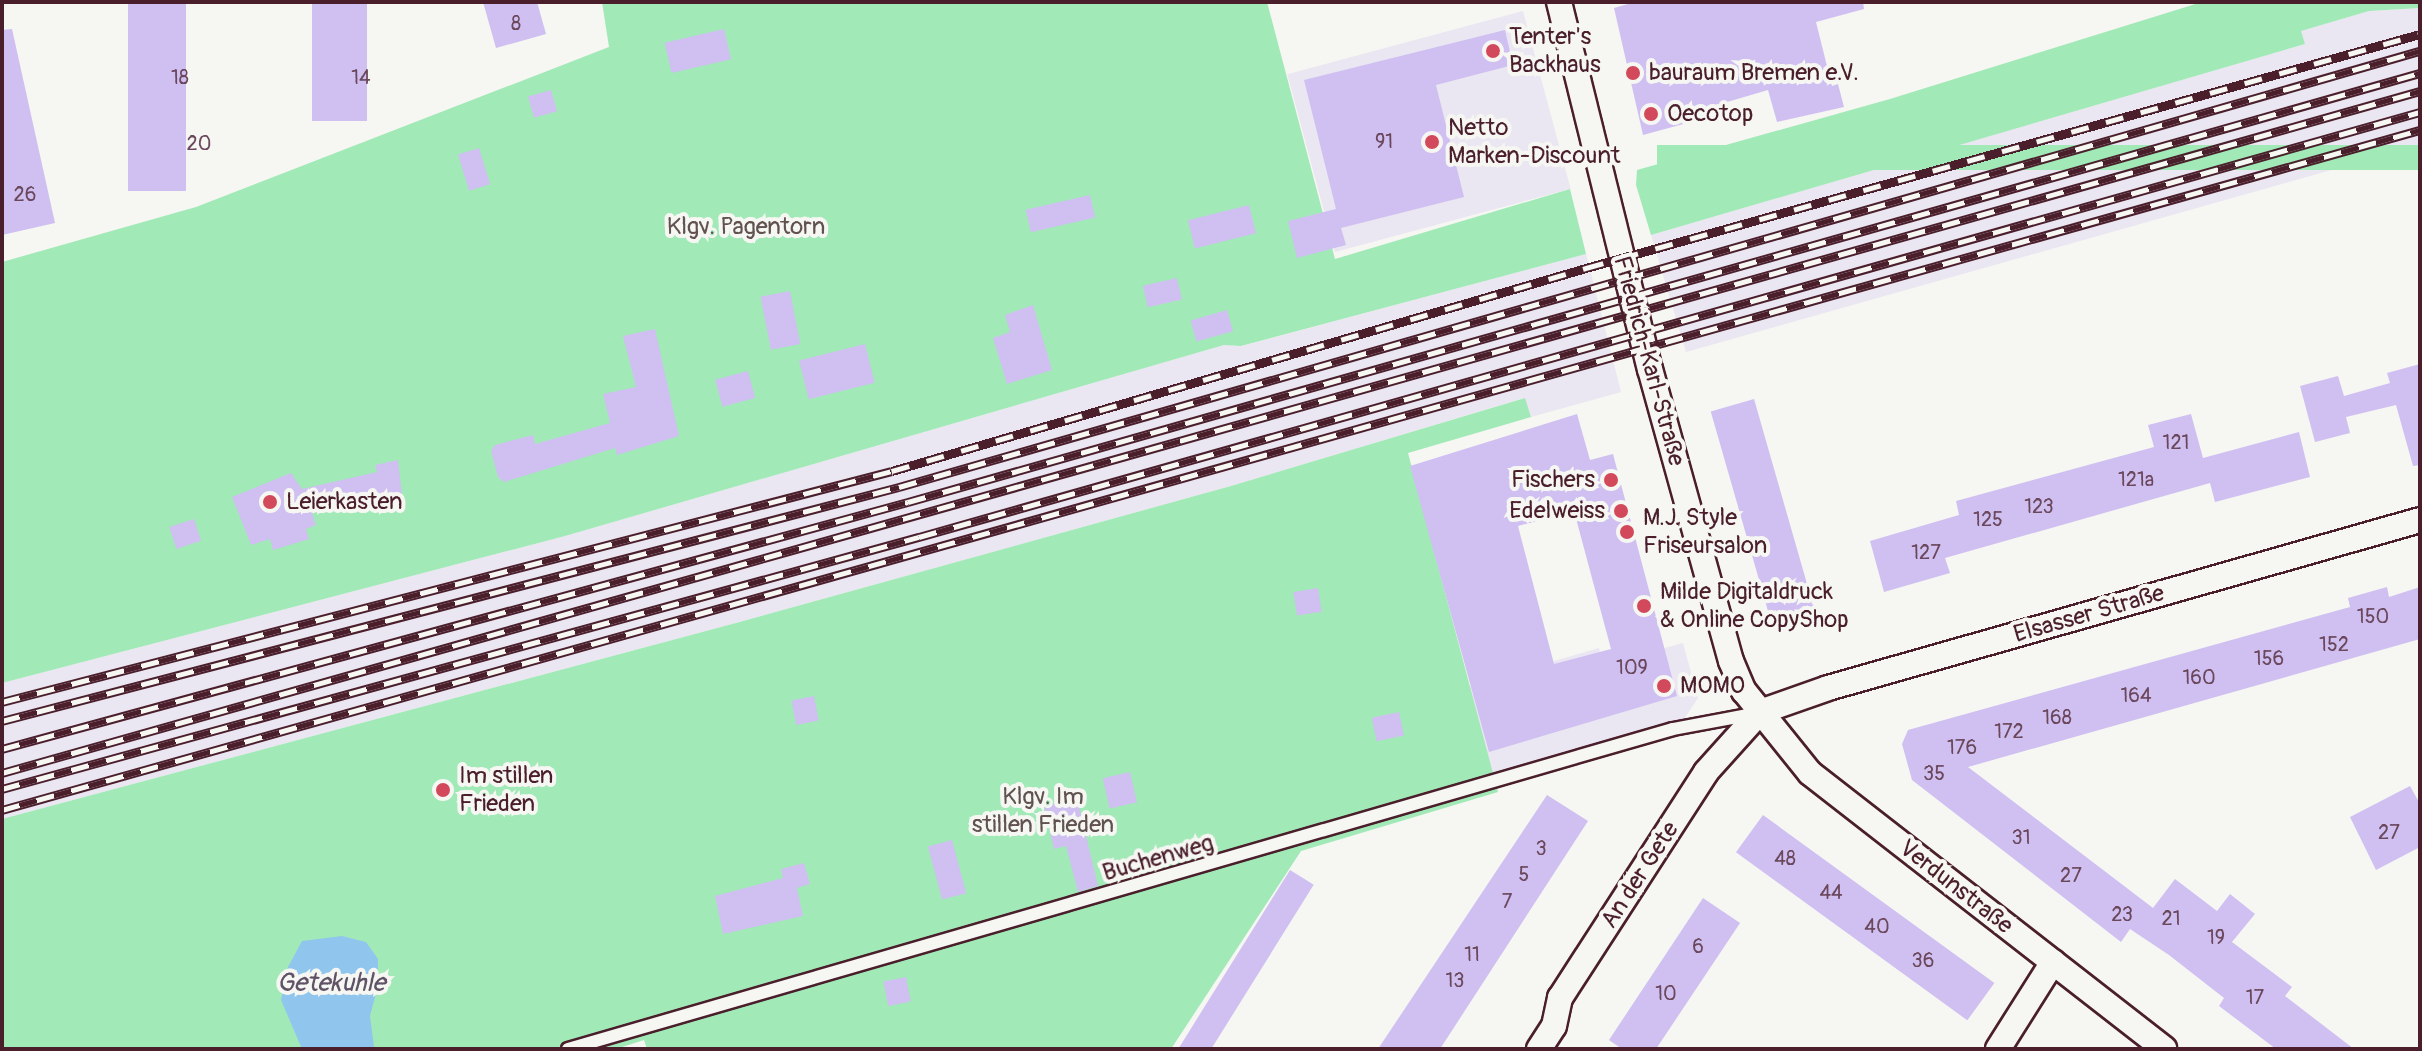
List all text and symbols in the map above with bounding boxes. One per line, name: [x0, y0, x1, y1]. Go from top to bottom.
house number: 8: [511, 11, 521, 35]
place label: Tenter's Backhaus: [1509, 23, 1601, 79]
marker: Tenter's Backhaus: [1484, 42, 1502, 60]
place label: bauraum Bremen e.V.: [1649, 59, 1859, 87]
marker: bauraum Bremen e.V.: [1624, 64, 1642, 82]
house number: 18: [171, 65, 189, 89]
house number: 14: [351, 65, 371, 89]
place label: Oecotop: [1667, 100, 1753, 128]
marker: Oecotop: [1642, 105, 1660, 123]
place label: Netto Marken-Discount: [1448, 114, 1620, 170]
house number: 91: [1375, 129, 1393, 153]
house number: 20: [187, 131, 211, 155]
marker: Netto Marken-Discount: [1423, 133, 1441, 151]
house number: 26: [14, 182, 36, 206]
park label: Klgv. Pagentorn: [667, 213, 825, 241]
street label: Friedrich-Karl-Straße: [1607, 253, 1691, 469]
house number: 121: [2163, 430, 2189, 454]
place label: Fischers: [1511, 466, 1595, 494]
house number: 121a: [2118, 467, 2154, 491]
marker: Fischers: [1602, 471, 1620, 489]
place label: Leierkasten: [286, 488, 403, 516]
marker: Leierkasten: [261, 493, 279, 511]
house number: 123: [2024, 494, 2054, 518]
place label: Edelweiss: [1509, 497, 1605, 525]
marker: Edelweiss: [1612, 502, 1630, 520]
place label: M.J. Style Friseursalon: [1643, 504, 1767, 560]
house number: 125: [1973, 507, 2003, 531]
marker: M.J. Style Friseursalon: [1618, 523, 1636, 541]
house number: 127: [1911, 540, 1941, 564]
place label: Milde Digitaldruck & Online CopyShop: [1660, 578, 1849, 634]
street label: Elsasser Straße: [2010, 579, 2168, 649]
marker: Milde Digitaldruck & Online CopyShop: [1635, 597, 1653, 615]
house number: 150: [2357, 604, 2389, 628]
house number: 152: [2319, 632, 2349, 656]
house number: 156: [2254, 646, 2284, 670]
house number: 109: [1616, 655, 1648, 679]
house number: 160: [2182, 665, 2216, 689]
place label: MOMO: [1680, 672, 1745, 700]
marker: MOMO: [1655, 677, 1673, 695]
house number: 164: [2120, 683, 2152, 707]
house number: 168: [2042, 705, 2072, 729]
house number: 172: [1994, 719, 2024, 743]
house number: 176: [1947, 735, 1977, 759]
house number: 35: [1923, 761, 1945, 785]
place label: Im stillen Frieden: [459, 762, 553, 818]
marker: Im stillen Frieden: [434, 781, 452, 799]
park label: Klgv. Im stillen Frieden: [972, 783, 1114, 839]
street label: An der Gete: [1595, 816, 1685, 934]
house number: 27: [2378, 820, 2400, 844]
house number: 31: [2012, 825, 2030, 849]
street label: Buchenweg: [1099, 828, 1217, 888]
street label: Verdunstraße: [1893, 834, 2019, 940]
house number: 3: [1535, 836, 1547, 860]
house number: 48: [1774, 846, 1796, 870]
house number: 5: [1519, 862, 1529, 886]
house number: 27: [2060, 863, 2082, 887]
house number: 44: [1819, 880, 1843, 904]
house number: 7: [1502, 889, 1512, 913]
house number: 23: [2111, 902, 2133, 926]
house number: 21: [2162, 906, 2180, 930]
house number: 40: [1864, 914, 1890, 938]
house number: 19: [2207, 925, 2225, 949]
house number: 6: [1692, 934, 1704, 958]
house number: 11: [1464, 942, 1480, 966]
house number: 36: [1912, 948, 1934, 972]
water label: Getekuhle: [277, 968, 385, 1000]
house number: 13: [1446, 968, 1464, 992]
house number: 10: [1655, 981, 1677, 1005]
house number: 17: [2246, 985, 2264, 1009]

